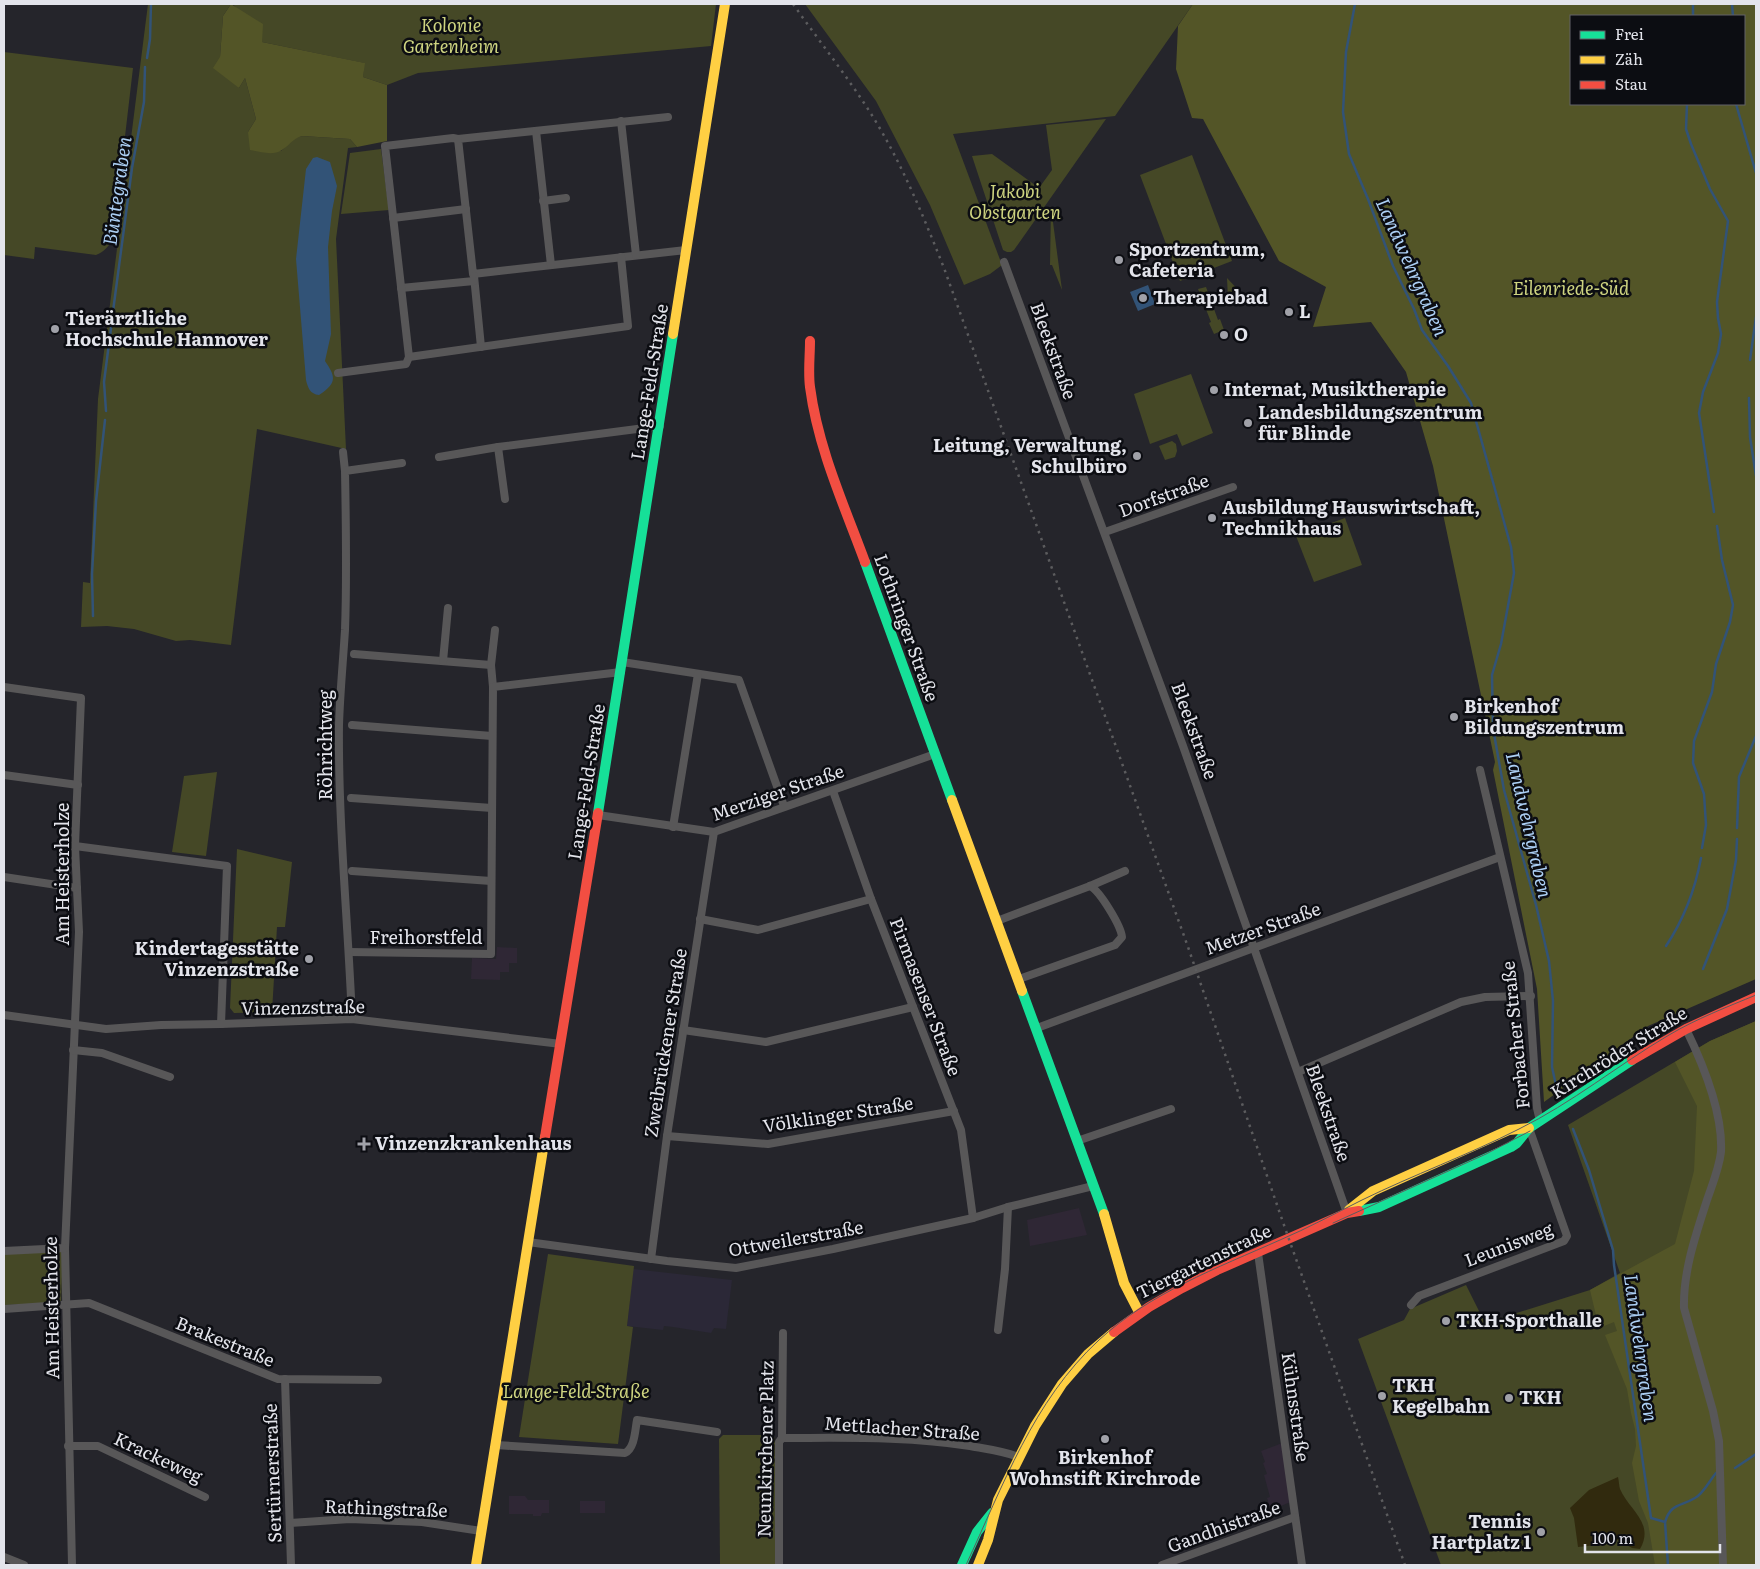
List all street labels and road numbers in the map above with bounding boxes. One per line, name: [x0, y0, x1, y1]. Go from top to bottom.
street label: Bleekstraße: [1024, 298, 1084, 403]
street label: Lange-Feld-Straße: [623, 302, 674, 462]
street label: Dorfstraße: [1115, 466, 1212, 523]
street label: Lothringer Straße: [868, 550, 947, 705]
street label: Bleekstraße: [1165, 678, 1225, 783]
street label: Röhrichtweg: [311, 689, 338, 800]
street label: Lange-Feld-Straße: [560, 702, 611, 862]
street label: Merziger Straße: [708, 756, 847, 827]
street label: Am Heisterholze: [48, 803, 75, 945]
street label: Metzer Straße: [1201, 894, 1324, 961]
street label: Pirmasenser Straße: [884, 913, 969, 1080]
street label: Freihorstfeld: [369, 923, 483, 950]
street label: Zweibrückener Straße: [636, 946, 693, 1139]
street label: Forbacher Straße: [1493, 960, 1536, 1110]
street label: Vinzenzstraße: [241, 992, 365, 1021]
street label: Kirchröder Straße: [1545, 999, 1692, 1105]
street label: Bleekstraße: [1300, 1060, 1359, 1165]
street label: Völklinger Straße: [761, 1088, 915, 1139]
street label: Ottweilerstraße: [726, 1212, 865, 1263]
street label: Leunisweg: [1460, 1214, 1557, 1273]
street label: Tiergartenstraße: [1131, 1216, 1275, 1305]
street label: Am Heisterholze: [36, 1236, 65, 1380]
street label: Brakestraße: [172, 1309, 279, 1373]
street label: Kühnsstraße: [1275, 1350, 1318, 1463]
street label: Neunkirchener Platz: [749, 1360, 780, 1538]
street label: Sertürnerstraße: [256, 1403, 287, 1543]
street label: Mettlacher Straße: [823, 1409, 981, 1446]
street label: Krackeweg: [110, 1424, 208, 1489]
street label: Rathingstraße: [324, 1492, 448, 1523]
street label: Gandhistraße: [1163, 1493, 1284, 1559]

